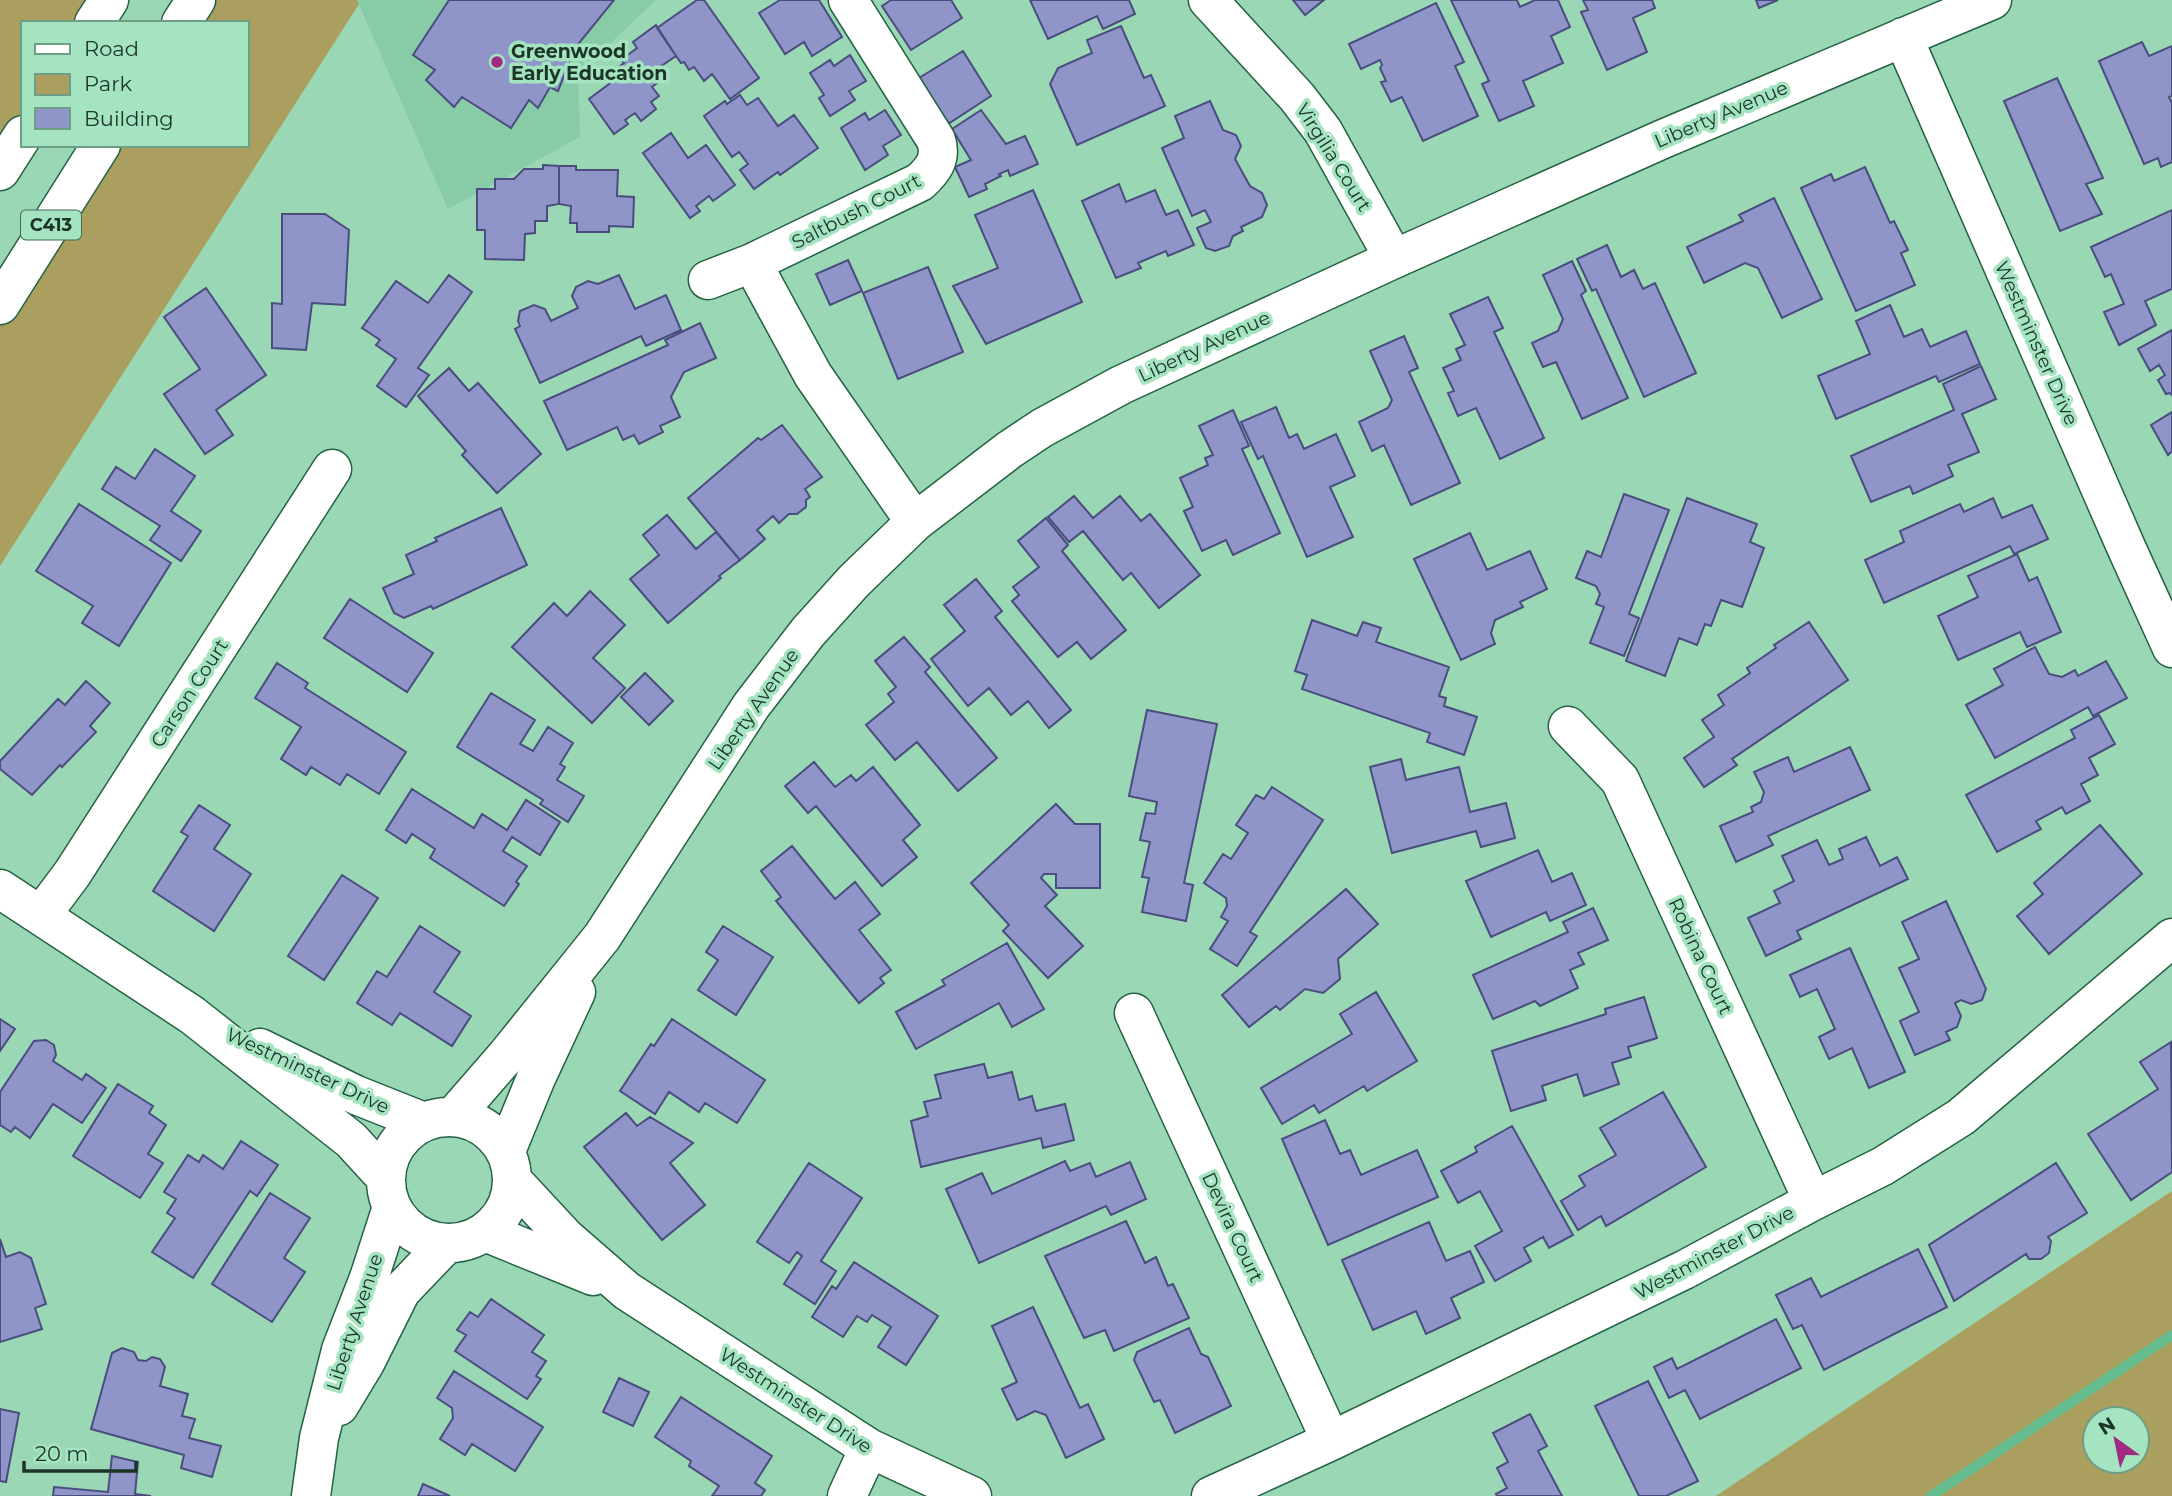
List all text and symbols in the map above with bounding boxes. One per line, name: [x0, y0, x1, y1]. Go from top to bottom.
legend: [21, 21, 248, 147]
text: Road: [84, 36, 139, 61]
place label: Greenwood Early Education: [511, 40, 667, 85]
marker: Greenwood Early Education: [489, 54, 505, 70]
text: Park: [84, 71, 132, 96]
street label: Liberty Avenue: [1651, 76, 1791, 153]
street label: Virgilia Court: [1291, 99, 1376, 216]
text: Building: [84, 106, 174, 131]
street label: Saltbush Court: [788, 169, 925, 254]
road number: C413: [21, 210, 81, 240]
street label: Westminster Drive: [1990, 258, 2083, 429]
street label: Liberty Avenue: [1135, 306, 1274, 387]
street label: Carson Court: [146, 635, 233, 752]
street label: Liberty Avenue: [703, 644, 804, 774]
street label: Robina Court: [1663, 894, 1738, 1018]
street label: Westminster Drive: [223, 1023, 393, 1118]
street label: Devira Court: [1197, 1169, 1268, 1286]
street label: Westminster Drive: [1631, 1201, 1798, 1304]
street label: Liberty Avenue: [322, 1251, 387, 1394]
street label: Westminster Drive: [715, 1343, 876, 1458]
north arrow: [2081, 1405, 2151, 1475]
text: N: [2094, 1412, 2120, 1440]
scale bar: [24, 1430, 136, 1474]
text: 20 m: [35, 1441, 89, 1466]

